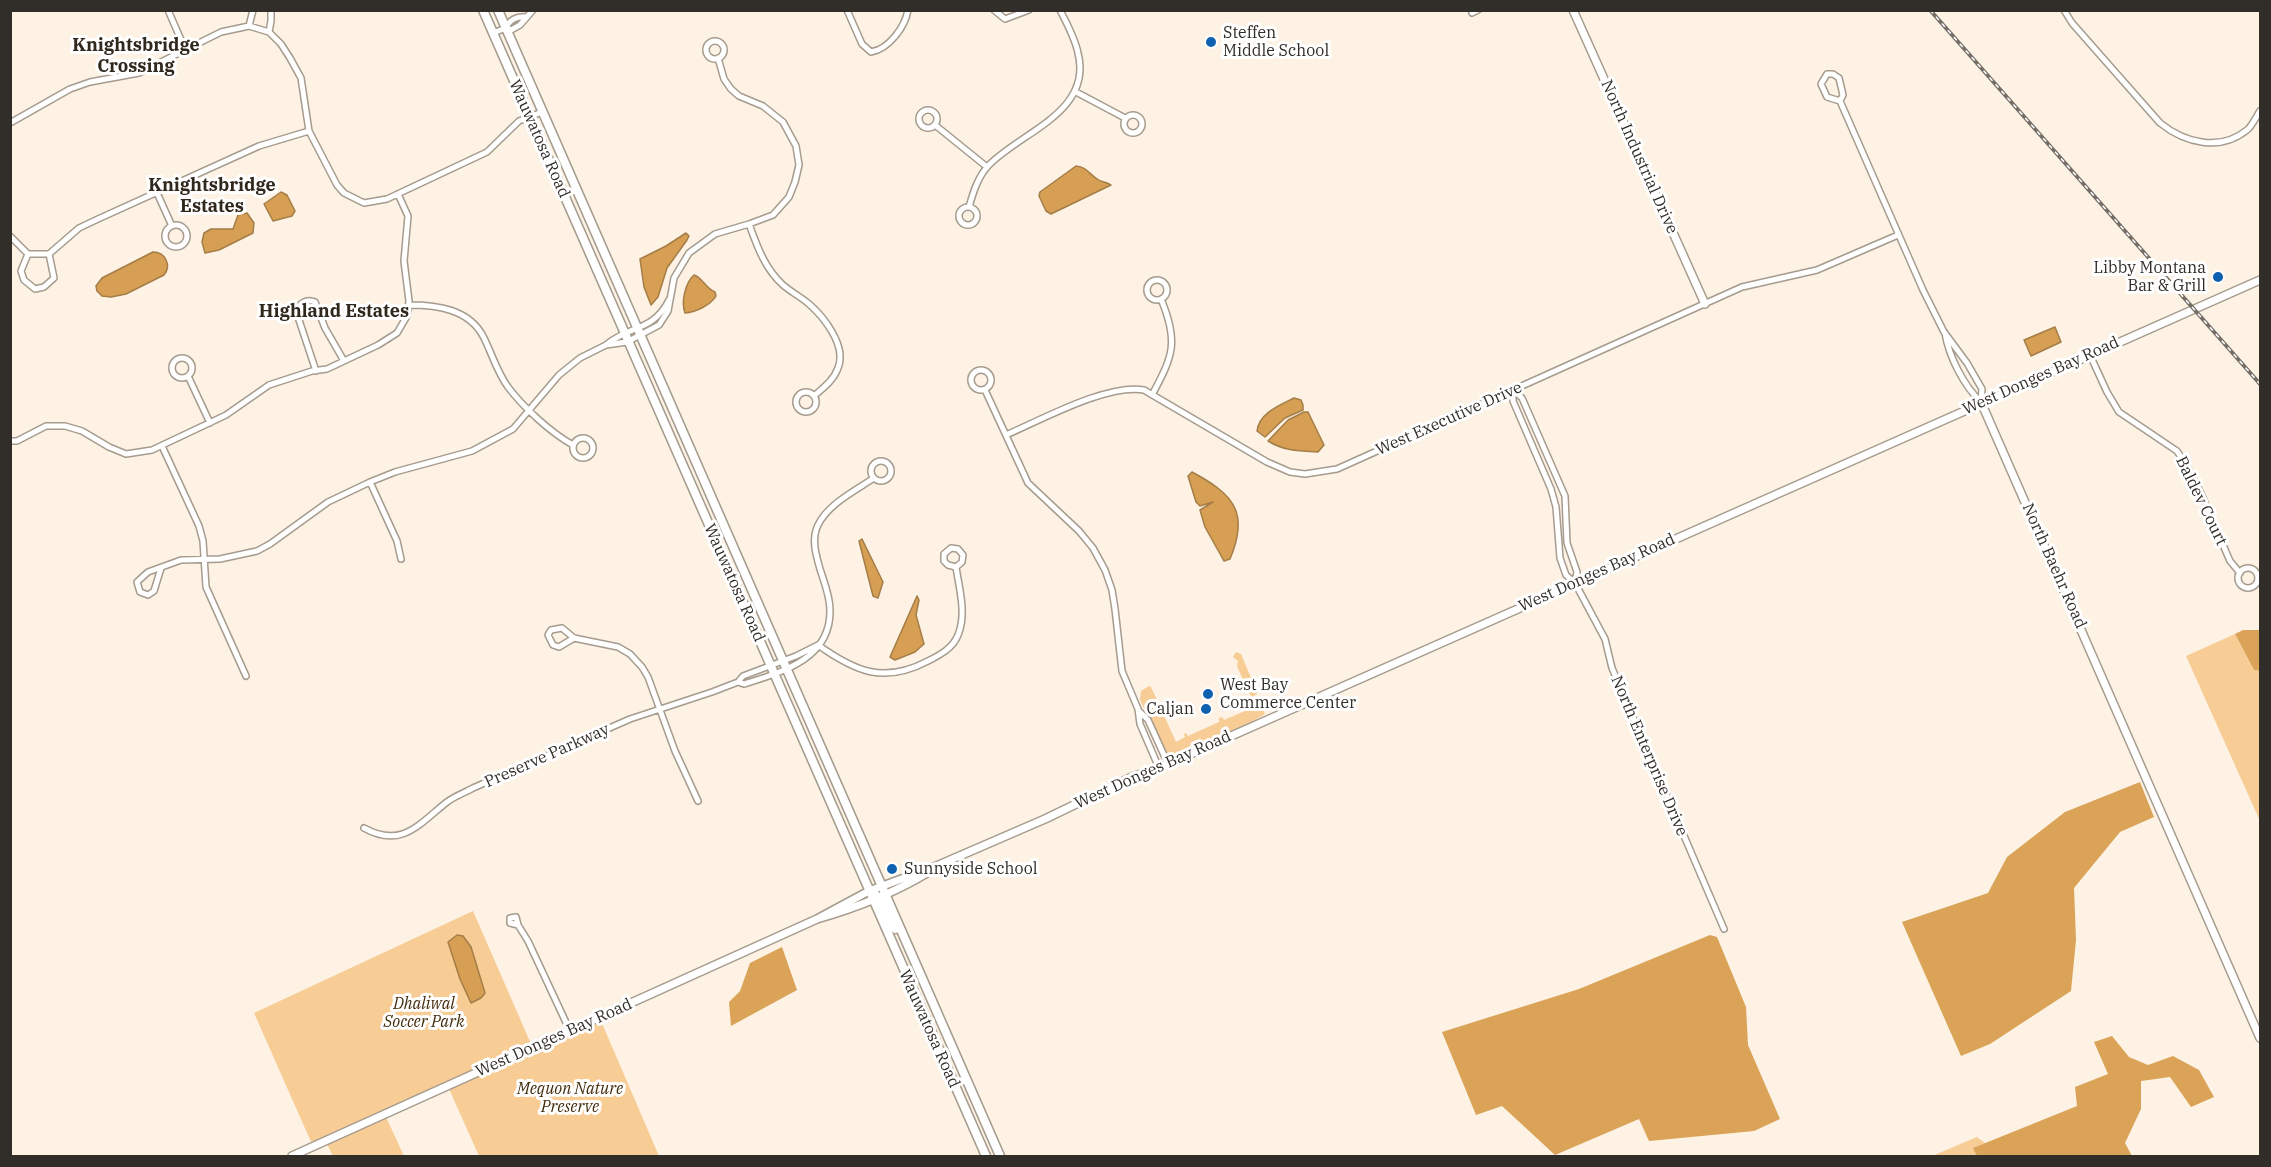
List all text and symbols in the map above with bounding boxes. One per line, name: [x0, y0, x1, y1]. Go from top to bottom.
place label: Steffen Middle School: [1223, 23, 1329, 61]
district label: Knightsbridge Crossing: [72, 35, 200, 78]
marker: Steffen Middle School: [1204, 35, 1218, 49]
street label: Wauwatosa Road: [504, 77, 574, 201]
street label: North Industrial Drive: [1596, 77, 1682, 237]
district label: Knightsbridge Estates: [148, 175, 276, 218]
place label: Libby Montana Bar & Grill: [2094, 258, 2206, 296]
marker: Libby Montana Bar & Grill: [2211, 270, 2225, 284]
district label: Highland Estates: [259, 301, 409, 323]
street label: West Donges Bay Road: [1960, 333, 2122, 419]
street label: West Executive Drive: [1373, 378, 1525, 460]
street label: Baldev Court: [2171, 453, 2231, 549]
street label: North Baehr Road: [2018, 500, 2090, 632]
street label: Wauwatosa Road: [699, 521, 769, 645]
street label: West Donges Bay Road: [1516, 530, 1678, 616]
street label: North Enterprise Drive: [1607, 673, 1691, 839]
place label: West Bay Commerce Center: [1220, 675, 1356, 713]
marker: West Bay Commerce Center: [1201, 687, 1215, 701]
place label: Caljan: [1146, 699, 1194, 719]
marker: Caljan: [1199, 702, 1213, 716]
street label: Preserve Parkway: [482, 720, 612, 792]
street label: West Donges Bay Road: [1072, 727, 1234, 813]
place label: Sunnyside School: [904, 859, 1037, 879]
marker: Sunnyside School: [885, 862, 899, 876]
street label: Wauwatosa Road: [894, 967, 964, 1091]
park label: Dhaliwal Soccer Park: [384, 994, 464, 1032]
street label: West Donges Bay Road: [473, 995, 635, 1081]
park label: Mequon Nature Preserve: [517, 1079, 623, 1117]

